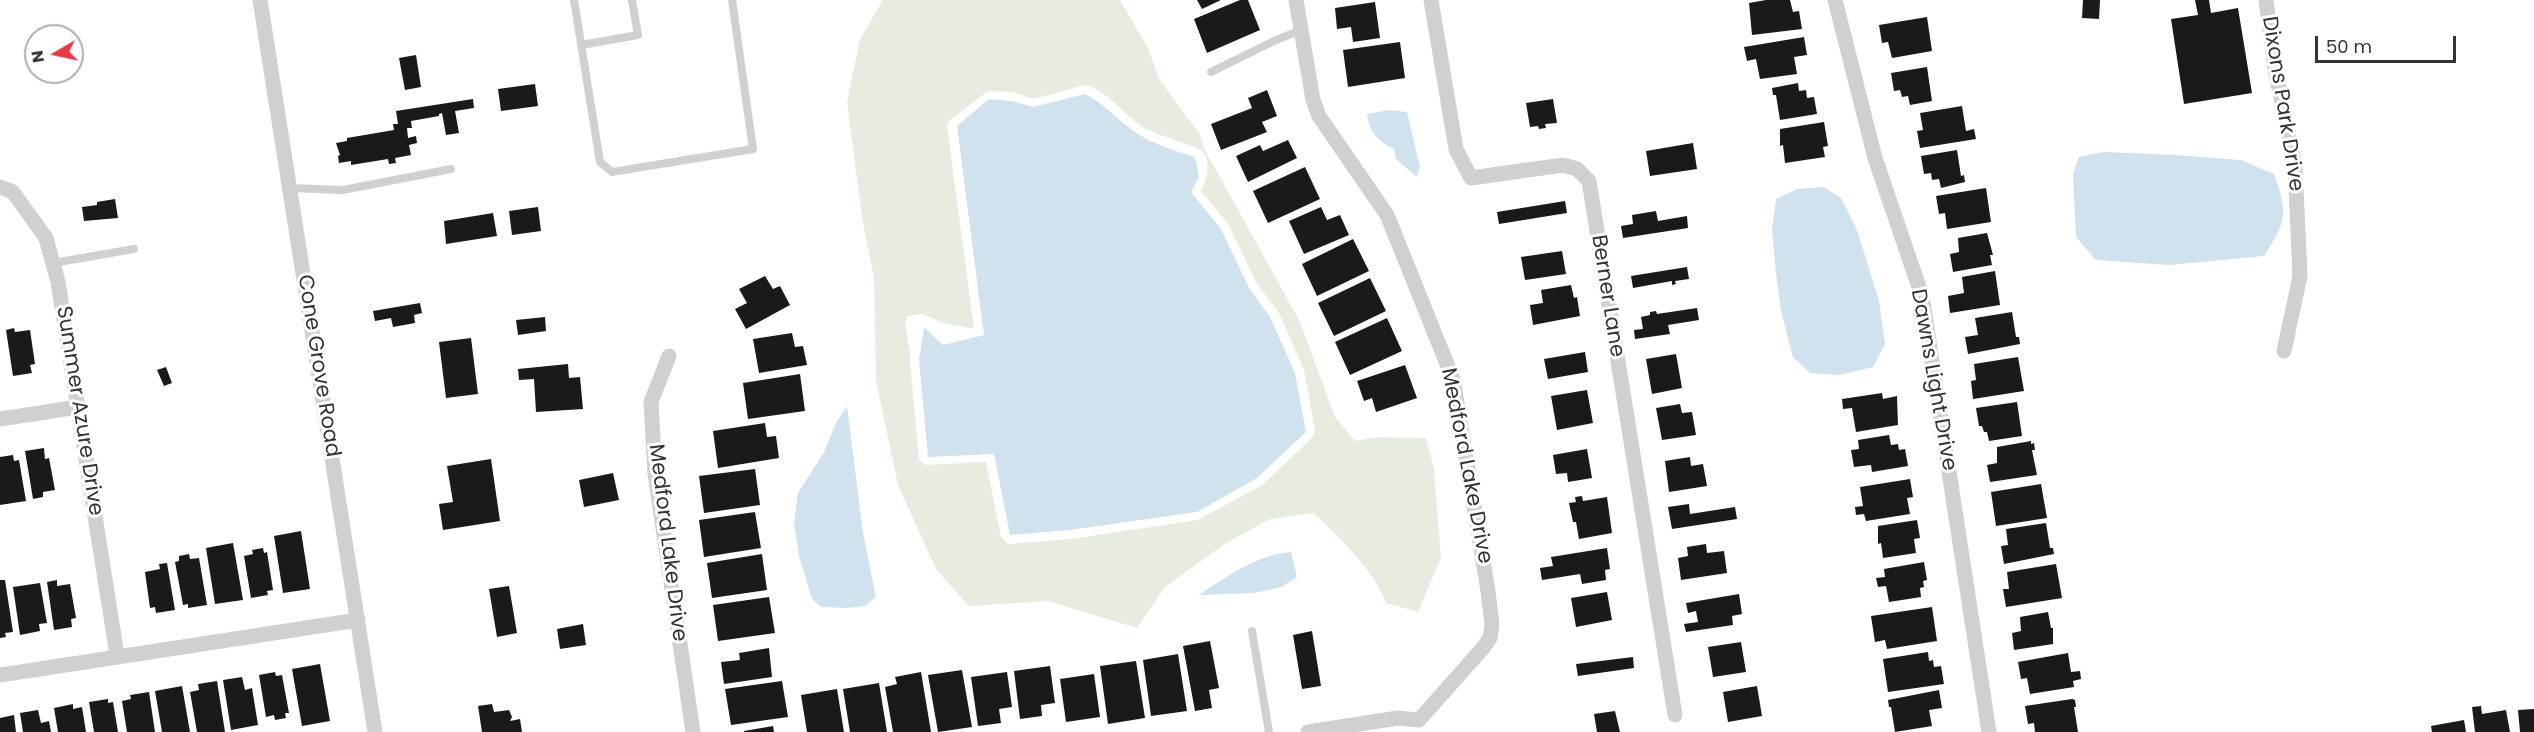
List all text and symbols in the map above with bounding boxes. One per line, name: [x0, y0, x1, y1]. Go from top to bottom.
street label: Dixons Park Drive: [2256, 15, 2308, 193]
north arrow: [24, 24, 84, 84]
scale bar: [2318, 24, 2459, 62]
text: 50 m: [2326, 34, 2372, 59]
text: N: [25, 49, 50, 64]
street label: Berner Lane: [1585, 233, 1629, 359]
street label: Cone Grove Road: [291, 273, 345, 459]
street label: Dawns Light Drive: [1905, 287, 1961, 473]
street label: Summer Azure Drive: [50, 304, 108, 518]
street label: Medford Lake Drive: [1435, 366, 1497, 566]
street label: Medford Lake Drive: [642, 443, 692, 643]

